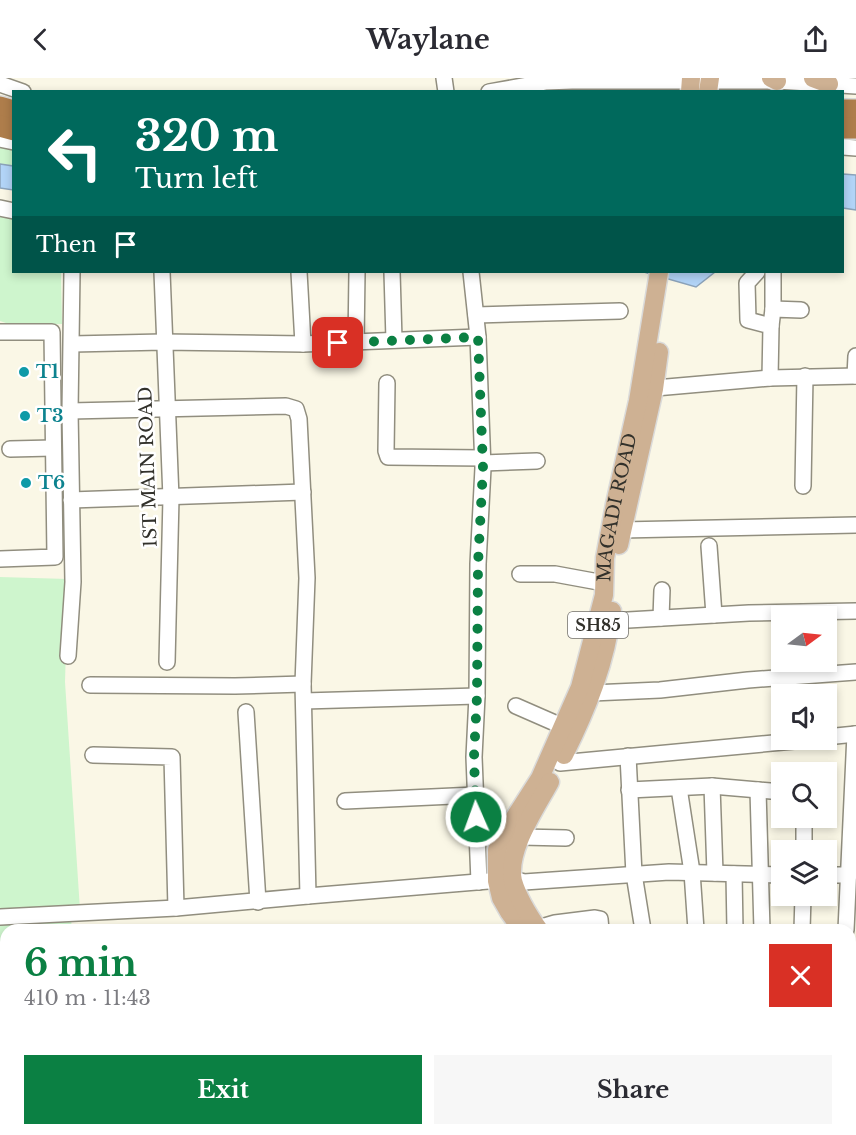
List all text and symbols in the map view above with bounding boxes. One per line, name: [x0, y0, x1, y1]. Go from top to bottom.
icon: back: [24, 23, 57, 56]
text: Waylane: [366, 23, 490, 56]
icon: share: [799, 23, 832, 56]
text: 320 m: [135, 110, 278, 162]
icon: left: [36, 114, 114, 192]
text: Turn left: [135, 162, 258, 195]
icon: arrive: [109, 228, 142, 261]
text: Then: [36, 231, 97, 258]
pin: [312, 317, 363, 368]
icon: arrive: [321, 326, 354, 359]
place label: T1: [36, 361, 59, 383]
marker: T1: [17, 365, 31, 379]
street label: 1ST MAIN ROAD: [134, 386, 162, 548]
place label: T3: [37, 405, 63, 427]
marker: T3: [18, 409, 32, 423]
street label: MAGADI ROAD: [593, 431, 642, 582]
place label: T6: [38, 472, 65, 494]
marker: T6: [19, 476, 33, 490]
north arrow: [771, 606, 837, 672]
map controls: [771, 606, 837, 906]
road number: SH85: [568, 612, 628, 638]
button: sound: [771, 684, 837, 750]
button: search: [771, 762, 837, 828]
position arrow: [444, 785, 508, 849]
button: layers: [771, 840, 837, 906]
text: 6 min: [24, 941, 137, 986]
button: close: [769, 944, 832, 1007]
text: 410 m · 11:43: [24, 986, 151, 1010]
button: Exit: [24, 1055, 422, 1124]
button: Share: [434, 1055, 832, 1124]

